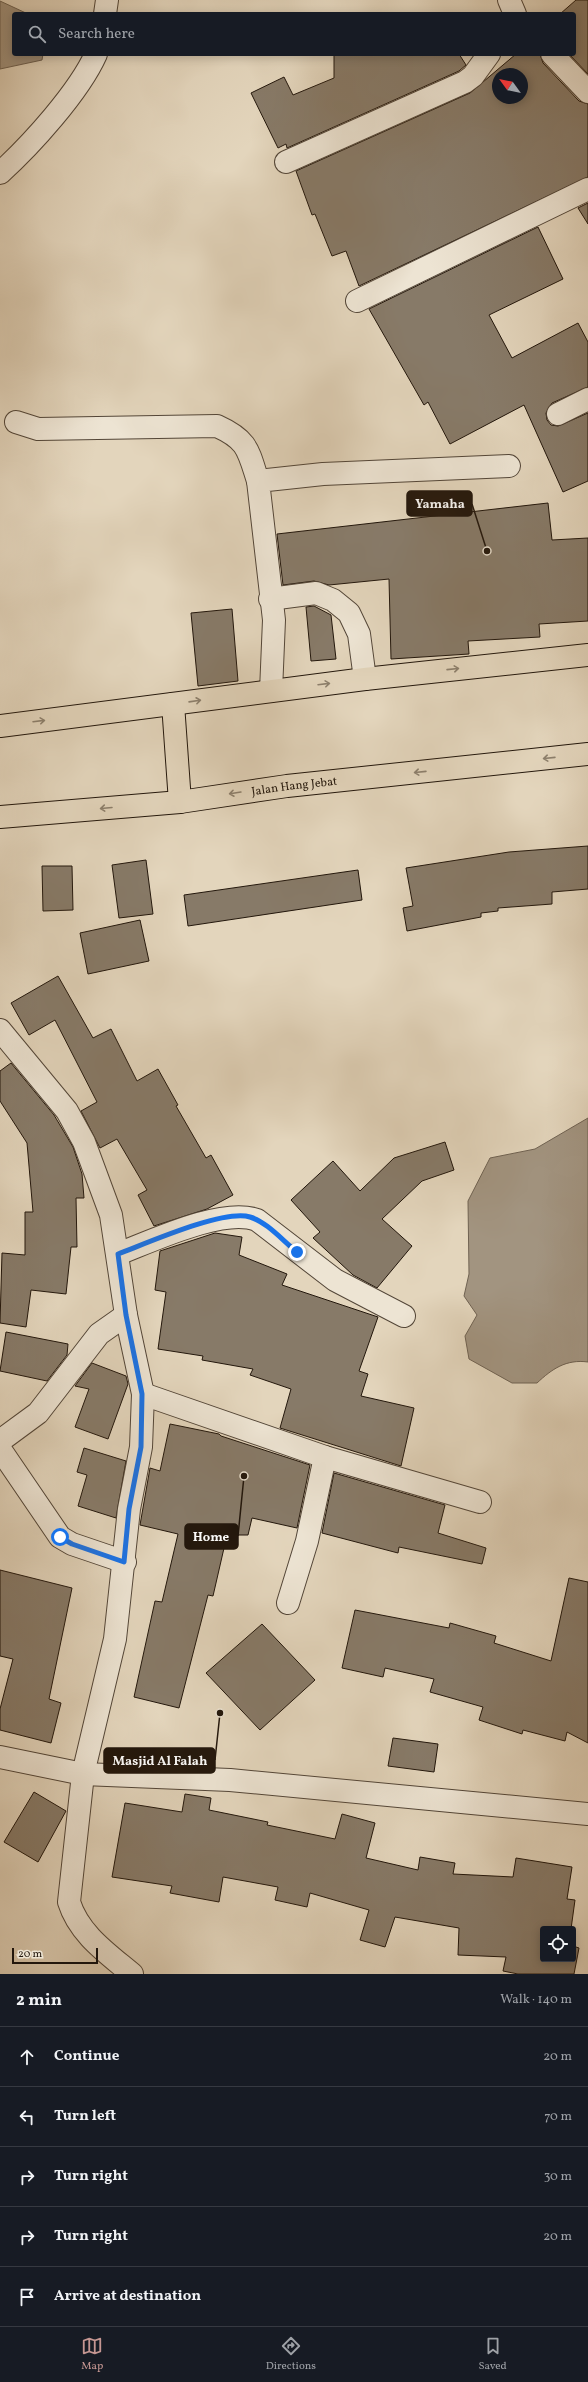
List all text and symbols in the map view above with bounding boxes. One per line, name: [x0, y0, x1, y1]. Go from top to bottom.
search box: [12, 12, 576, 56]
icon: search: [26, 23, 48, 45]
text: Search here: [58, 24, 135, 45]
north arrow: [492, 68, 528, 104]
callout: Yamaha: [407, 491, 472, 516]
text: Yamaha: [415, 496, 465, 514]
one-way arrow: [446, 665, 459, 673]
one-way arrow: [317, 680, 330, 688]
one-way arrow: [188, 697, 201, 705]
one-way arrow: [32, 717, 45, 725]
one-way arrow: [543, 754, 556, 762]
one-way arrow: [414, 768, 427, 776]
street label: Jalan Hang Jebat: [250, 774, 338, 800]
one-way arrow: [229, 789, 242, 797]
one-way arrow: [100, 804, 113, 812]
route end: [288, 1243, 306, 1261]
callout: Home: [185, 1524, 238, 1549]
route start: [51, 1528, 69, 1546]
text: Home: [193, 1529, 230, 1547]
callout: Masjid Al Falah: [104, 1748, 215, 1773]
text: Masjid Al Falah: [113, 1753, 208, 1771]
map controls: [540, 1926, 576, 1962]
button: locate: [540, 1926, 576, 1962]
scale bar: [12, 1946, 98, 1965]
text: 20 m: [18, 1947, 42, 1962]
text: 2 min: [16, 1989, 62, 2012]
text: Walk · 140 m: [500, 1991, 572, 2009]
icon: ahead: [16, 2046, 38, 2068]
text: Continue: [54, 2046, 119, 2067]
text: 20 m: [543, 2048, 572, 2066]
icon: left: [16, 2106, 38, 2128]
text: Turn left: [54, 2106, 116, 2127]
text: 70 m: [544, 2108, 572, 2126]
icon: right: [16, 2166, 38, 2188]
text: Turn right: [54, 2166, 128, 2187]
text: 30 m: [544, 2168, 572, 2186]
icon: right: [16, 2226, 38, 2248]
text: Turn right: [54, 2226, 128, 2247]
text: 20 m: [543, 2228, 572, 2246]
icon: arrive: [16, 2286, 38, 2308]
text: Arrive at destination: [54, 2286, 201, 2307]
tab: Map: [81, 2335, 103, 2374]
tab: Directions: [266, 2335, 316, 2374]
tab: Saved: [478, 2335, 507, 2374]

